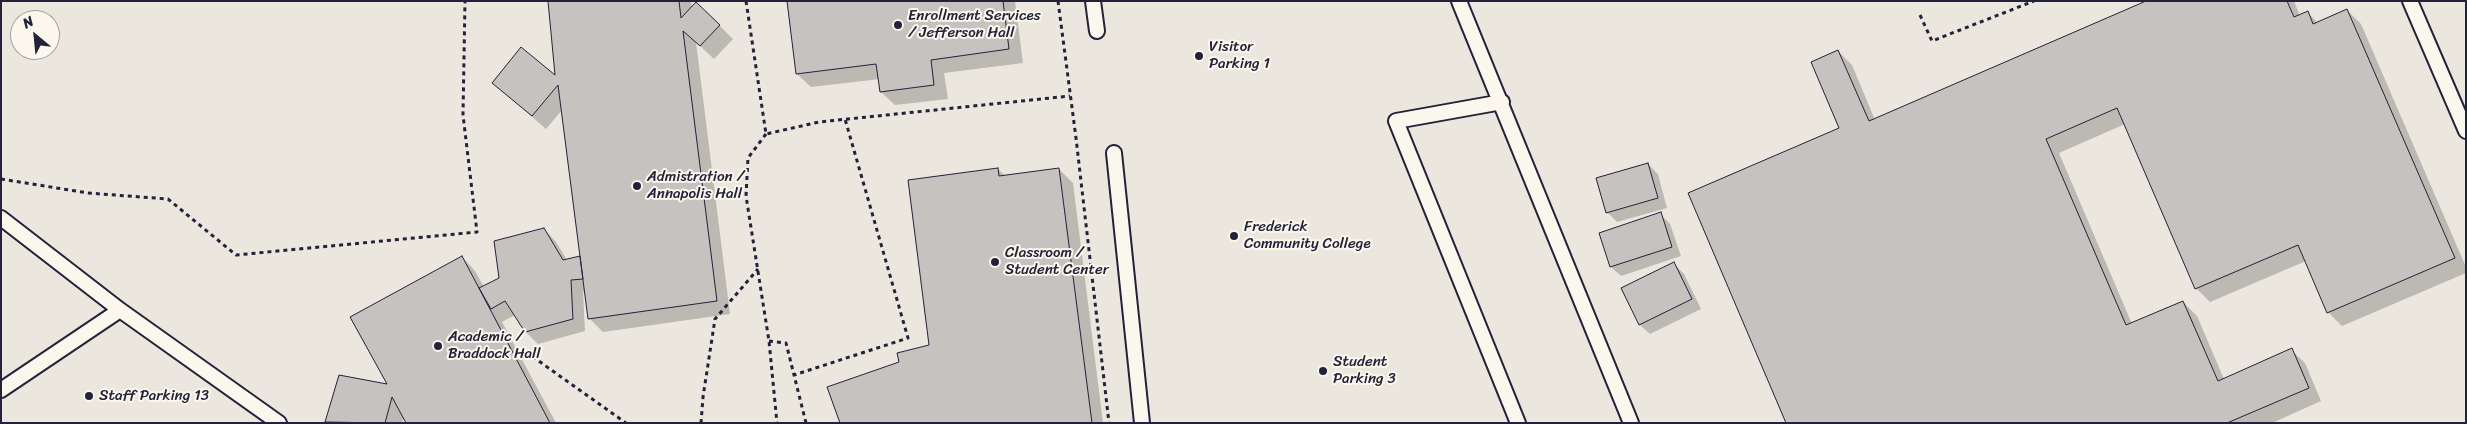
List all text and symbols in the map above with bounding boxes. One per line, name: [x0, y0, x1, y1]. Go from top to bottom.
place label: Enrollment Services / Jefferson Hall: [908, 7, 1041, 42]
text: N: [18, 9, 38, 36]
north arrow: [10, 10, 60, 60]
marker: Enrollment Services / Jefferson Hall: [892, 19, 904, 31]
place label: Visitor Parking 1: [1209, 38, 1270, 73]
marker: Visitor Parking 1: [1193, 50, 1205, 62]
place label: Admistration / Annapolis Hall: [647, 168, 744, 203]
marker: Admistration / Annapolis Hall: [631, 180, 643, 192]
place label: Frederick Community College: [1244, 218, 1371, 253]
marker: Frederick Community College: [1228, 230, 1240, 242]
place label: Classroom / Student Center: [1005, 244, 1109, 279]
marker: Classroom / Student Center: [989, 256, 1001, 268]
place label: Academic / Braddock Hall: [448, 328, 541, 363]
marker: Academic / Braddock Hall: [432, 340, 444, 352]
place label: Student Parking 3: [1333, 353, 1396, 388]
marker: Student Parking 3: [1317, 365, 1329, 377]
place label: Staff Parking 13: [99, 387, 209, 405]
marker: Staff Parking 13: [83, 390, 95, 402]

